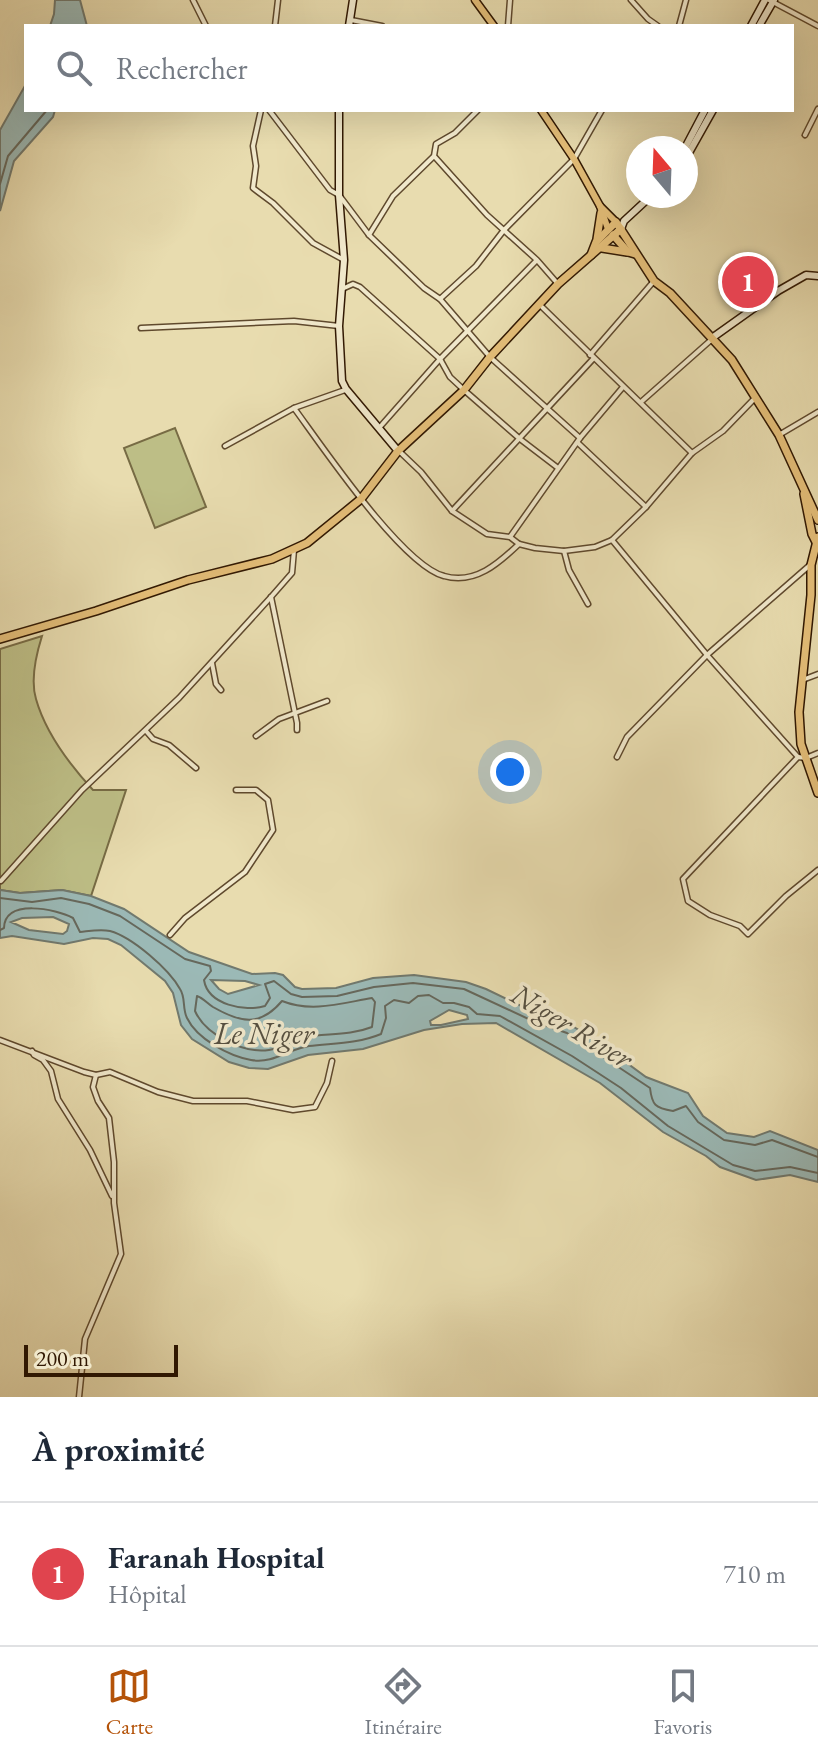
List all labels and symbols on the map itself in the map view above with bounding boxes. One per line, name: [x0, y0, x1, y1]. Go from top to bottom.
north arrow: [626, 136, 698, 208]
pin: 1: [722, 252, 774, 312]
your location: [490, 752, 530, 792]
water label: Niger River: [503, 973, 642, 1078]
water label: Le Niger: [213, 1014, 315, 1053]
scale bar: [24, 1341, 178, 1377]

